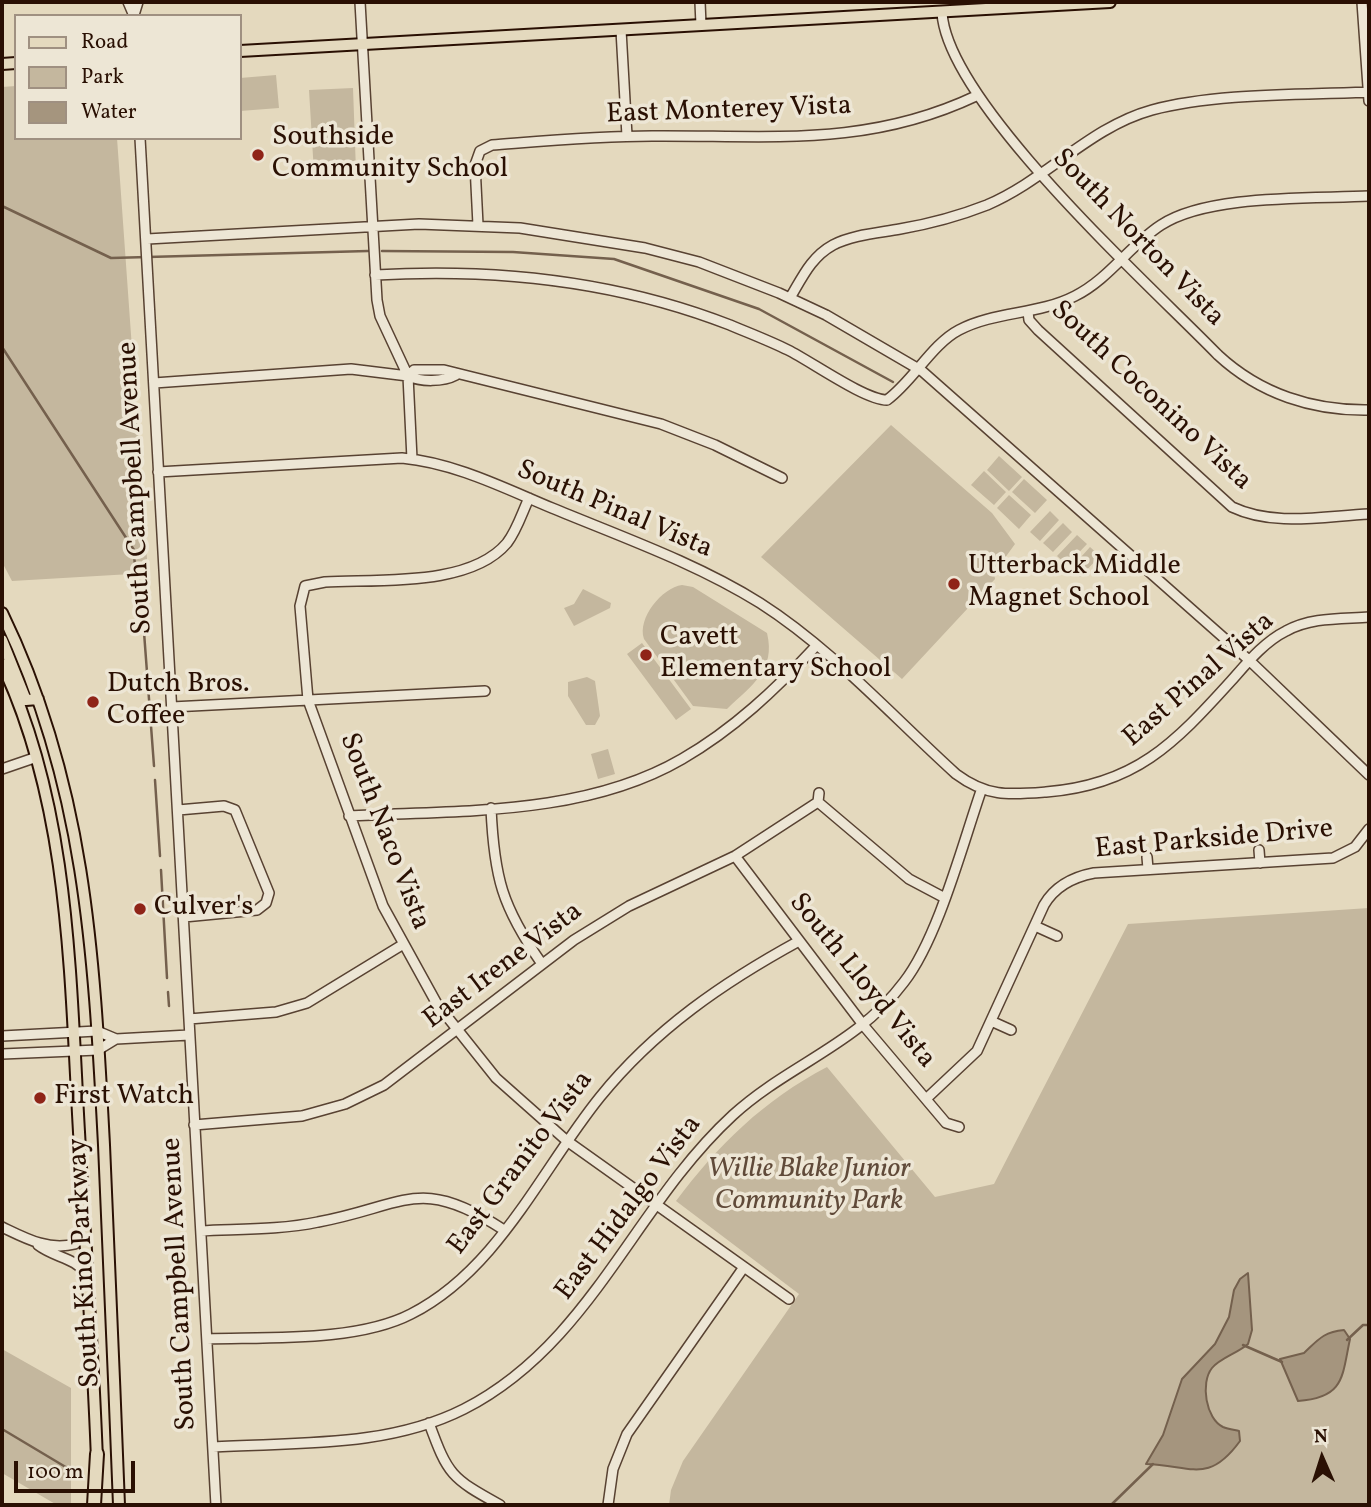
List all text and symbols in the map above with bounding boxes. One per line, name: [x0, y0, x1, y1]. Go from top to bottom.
legend: [14, 14, 242, 140]
text: Road: [81, 28, 128, 57]
text: Park: [81, 63, 124, 92]
street label: East Monterey Vista: [606, 91, 852, 133]
text: Water: [81, 98, 137, 127]
place label: Southside Community School: [272, 122, 508, 188]
street label: South Norton Vista: [1043, 143, 1231, 335]
marker: Southside Community School: [250, 147, 266, 163]
street label: South Coconino Vista: [1042, 295, 1258, 499]
street label: South Campbell Avenue: [113, 341, 161, 635]
street label: South Pinal Vista: [511, 455, 717, 567]
place label: Utterback Middle Magnet School: [968, 551, 1181, 617]
marker: Utterback Middle Magnet School: [946, 576, 962, 592]
street label: East Pinal Vista: [1117, 606, 1283, 756]
place label: Cavett Elementary School: [660, 622, 891, 688]
marker: Cavett Elementary School: [638, 647, 654, 663]
place label: Dutch Bros. Coffee: [107, 669, 250, 735]
marker: Dutch Bros. Coffee: [85, 694, 101, 710]
street label: South Naco Vista: [330, 729, 436, 935]
street label: East Parkside Drive: [1094, 814, 1334, 868]
street label: South Lloyd Vista: [780, 888, 942, 1076]
place label: Culver's: [154, 892, 253, 926]
street label: East Irene Vista: [418, 896, 590, 1038]
marker: Culver's: [132, 901, 148, 917]
street label: East Granito Vista: [442, 1065, 602, 1263]
place label: First Watch: [54, 1081, 194, 1115]
marker: First Watch: [32, 1090, 48, 1106]
street label: East Hidalgo Vista: [550, 1110, 710, 1308]
street label: South Kino Parkway: [63, 1137, 109, 1389]
street label: South Campbell Avenue: [157, 1137, 205, 1431]
park label: Willie Blake Junior Community Park: [707, 1154, 911, 1220]
north arrow: [1287, 1423, 1357, 1493]
text: N: [1313, 1424, 1328, 1450]
scale bar: [18, 1448, 138, 1492]
text: 100 m: [27, 1458, 84, 1487]

